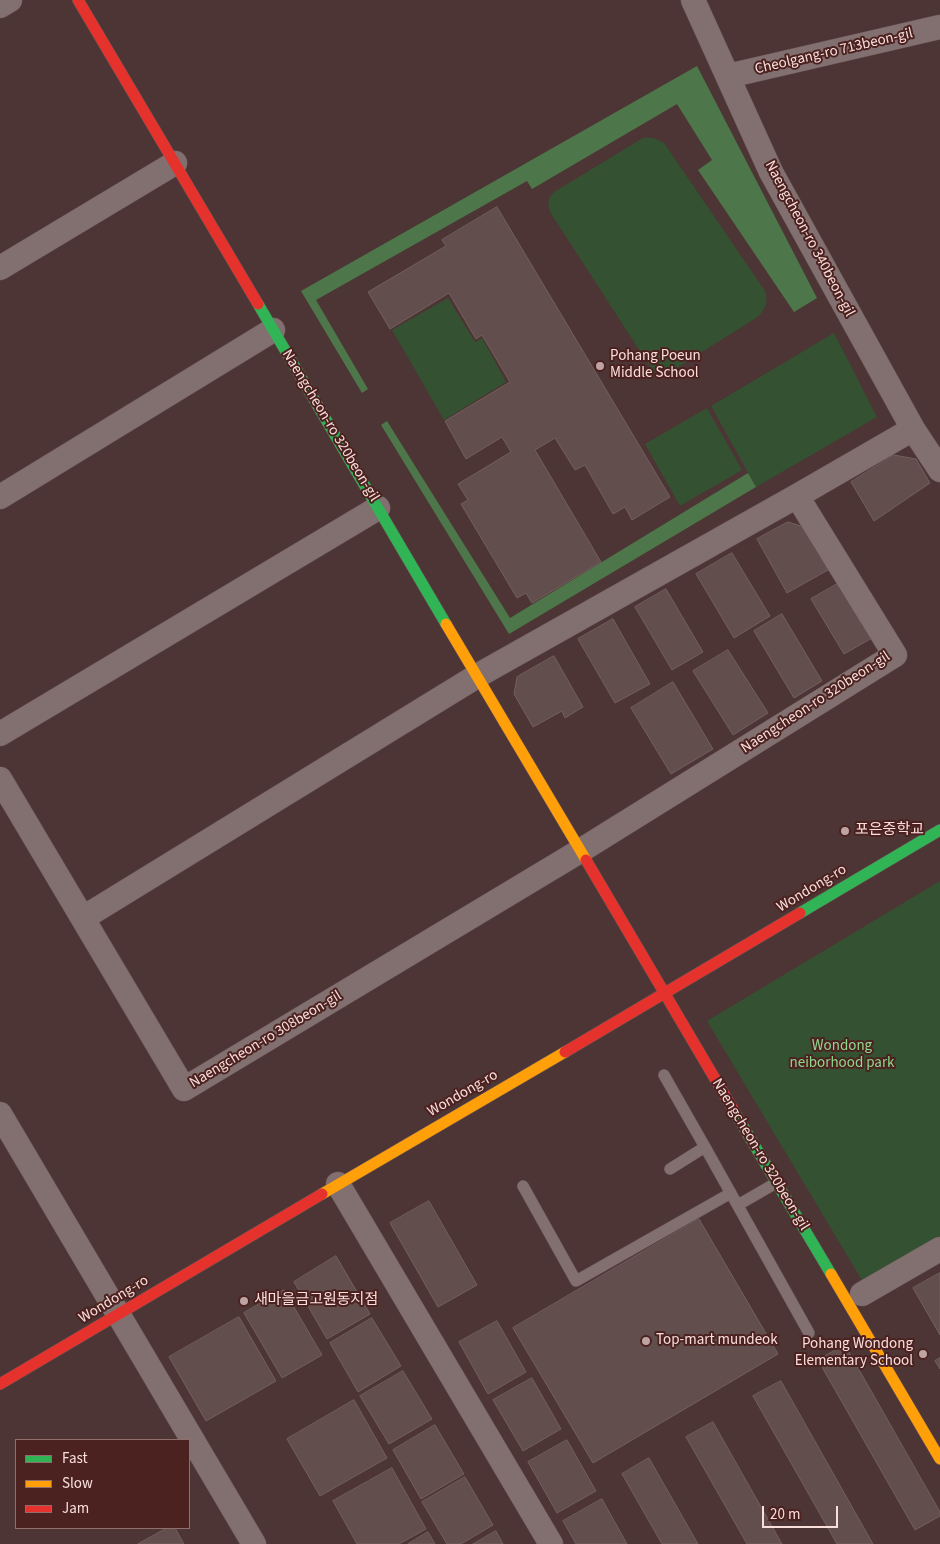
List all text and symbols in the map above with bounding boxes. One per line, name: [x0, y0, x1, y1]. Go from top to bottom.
street label: Cheolgang-ro 713beon-gil: [753, 25, 915, 79]
street label: Naengcheon-ro 340beon-gil: [760, 158, 858, 320]
street label: Naengcheon-ro 320beon-gil: [277, 347, 383, 505]
place label: Pohang Poeun Middle School: [610, 348, 701, 383]
marker: Pohang Poeun Middle School: [594, 360, 606, 372]
street label: Naengcheon-ro 320beon-gil: [738, 648, 894, 758]
place label: 포은중학교: [855, 822, 924, 840]
marker: 포은중학교: [839, 825, 851, 837]
street label: Wondong-ro: [774, 861, 850, 917]
street label: Naengcheon-ro 308beon-gil: [187, 987, 345, 1093]
park label: Wondong neiborhood park: [789, 1038, 895, 1073]
street label: Wondong-ro: [425, 1067, 501, 1121]
street label: Naengcheon-ro 320beon-gil: [707, 1076, 813, 1234]
street label: Wondong-ro: [76, 1272, 152, 1328]
place label: 새마을금고원동지점: [254, 1292, 378, 1310]
marker: 새마을금고원동지점: [238, 1295, 250, 1307]
place label: Top-mart mundeok: [656, 1332, 778, 1350]
marker: Top-mart mundeok: [640, 1335, 652, 1347]
place label: Pohang Wondong Elementary School: [795, 1336, 913, 1371]
marker: Pohang Wondong Elementary School: [917, 1348, 929, 1360]
legend: [15, 1439, 190, 1529]
text: Fast: [62, 1448, 88, 1469]
text: Slow: [62, 1473, 93, 1494]
scale bar: [765, 1496, 841, 1528]
text: Jam: [62, 1498, 89, 1519]
text: 20 m: [770, 1504, 800, 1525]

